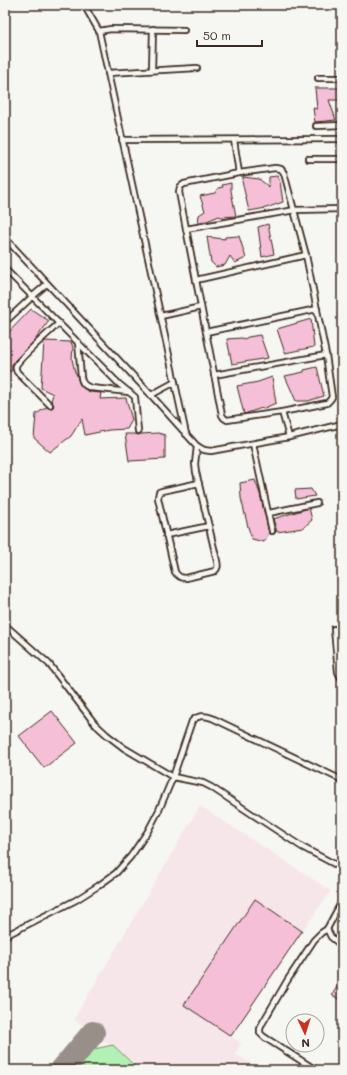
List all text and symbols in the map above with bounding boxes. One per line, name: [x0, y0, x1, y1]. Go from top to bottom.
scale bar: [197, 22, 262, 48]
text: 50 m: [203, 27, 231, 43]
north arrow: [285, 1013, 325, 1053]
text: N: [301, 1036, 310, 1051]

